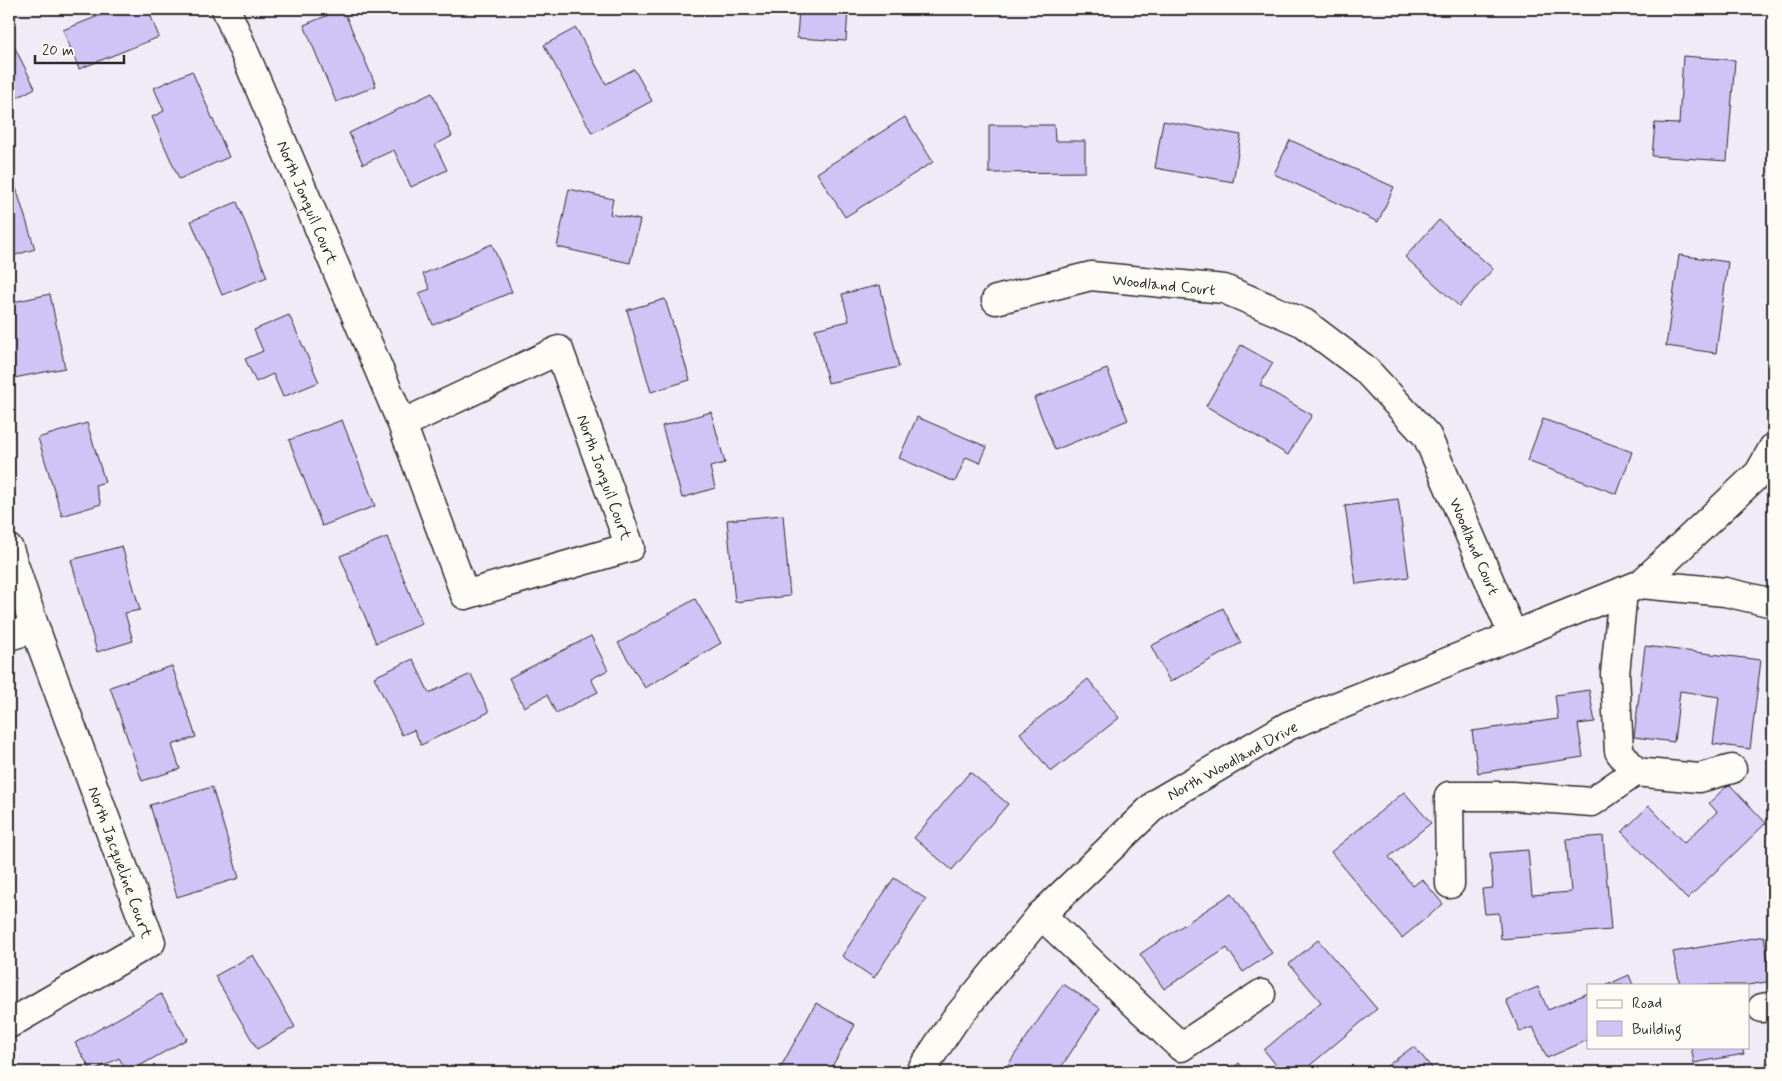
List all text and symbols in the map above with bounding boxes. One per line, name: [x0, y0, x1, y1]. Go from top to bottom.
scale bar: [35, 32, 124, 64]
text: 20 m: [42, 41, 74, 61]
street label: North Jonquil Court: [271, 138, 342, 268]
street label: Woodland Court: [1111, 270, 1217, 301]
street label: North Jonquil Court: [571, 412, 636, 544]
street label: Woodland Court: [1444, 495, 1504, 599]
street label: North Woodland Drive: [1164, 717, 1302, 806]
street label: North Jacqueline Court: [82, 784, 157, 942]
legend: [1587, 984, 1750, 1048]
text: Road: [1632, 994, 1662, 1014]
text: Building: [1632, 1020, 1682, 1041]

